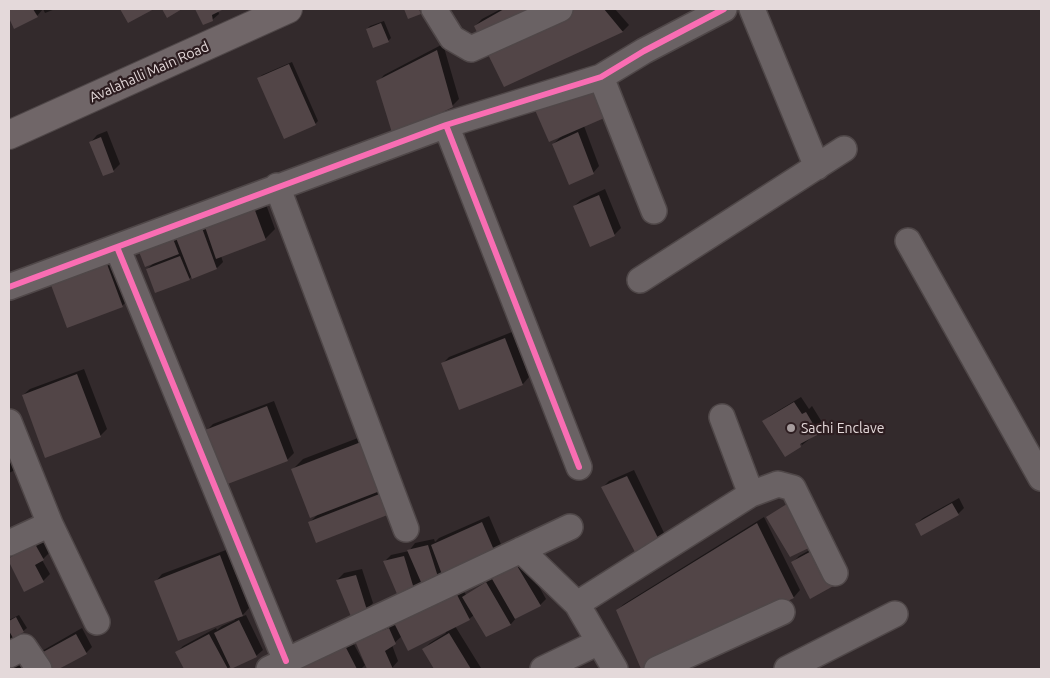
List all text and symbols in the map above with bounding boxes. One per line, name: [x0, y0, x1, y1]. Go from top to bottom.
street label: Avalahalli Main Road: [87, 38, 211, 106]
place label: Sachi Enclave: [801, 420, 884, 436]
marker: Sachi Enclave: [785, 422, 797, 434]

